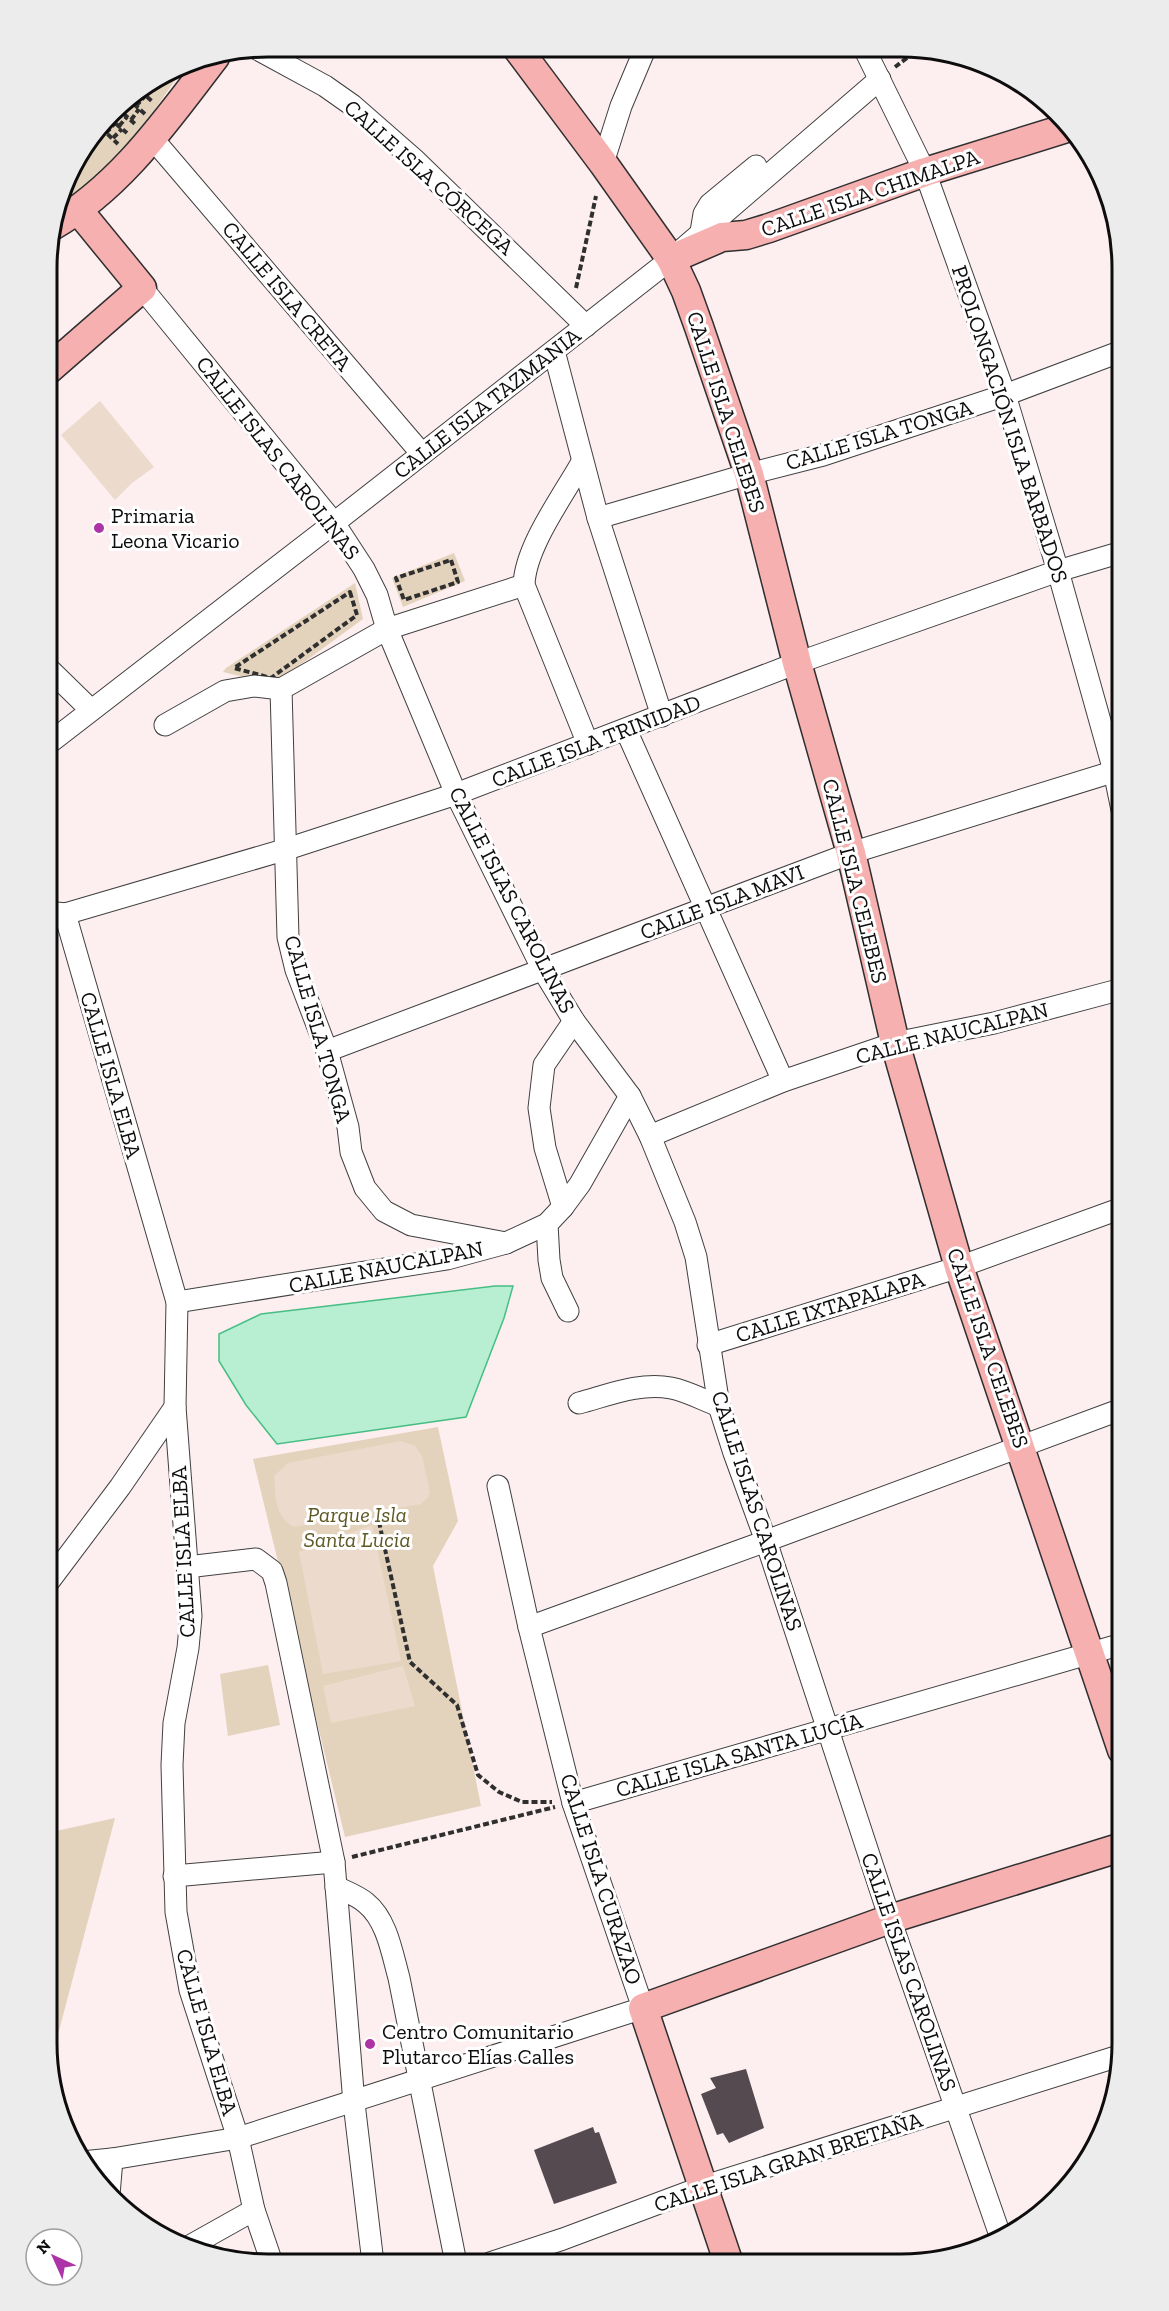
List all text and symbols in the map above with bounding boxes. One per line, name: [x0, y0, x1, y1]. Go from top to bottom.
street label: CALLE ISLA CÓRCEGA: [338, 94, 520, 261]
street label: CALLE ISLA CHIMALPA: [757, 143, 983, 243]
street label: CALLE ISLA CRETA: [217, 216, 358, 377]
street label: PROLONGACIÓN ISLA BARBADOS: [946, 262, 1074, 586]
street label: CALLE ISLA CELEBES: [681, 308, 771, 516]
street label: CALLE ISLA TAZMANIA: [388, 321, 586, 484]
street label: CALLE ISLAS CAROLINAS: [190, 351, 366, 565]
street label: CALLE ISLA TONGA: [782, 394, 976, 476]
place label: Primaria Leona Vicario: [111, 502, 240, 554]
marker: Primaria Leona Vicario: [92, 521, 106, 535]
street label: CALLE ISLA TRINIDAD: [488, 689, 704, 793]
street label: CALLE ISLA CELEBES: [817, 776, 893, 986]
street label: CALLE ISLAS CAROLINAS: [443, 782, 581, 1018]
street label: CALLE ISLA MAVI: [636, 858, 808, 946]
street label: CALLE ISLA TONGA: [278, 932, 358, 1127]
street label: CALLE ISLA ELBA: [74, 989, 148, 1162]
street label: CALLE NAUCALPAN: [853, 996, 1051, 1070]
street label: CALLE NAUCALPAN: [286, 1235, 486, 1299]
street label: CALLE ISLA CELEBES: [941, 1244, 1035, 1452]
street label: CALLE IXTAPALAPA: [732, 1265, 928, 1349]
street label: CALLE ISLAS CAROLINAS: [705, 1388, 809, 1634]
street label: CALLE ISLA ELBA: [165, 1465, 201, 1638]
park label: Parque Isla Santa Lucia: [303, 1501, 411, 1553]
street label: CALLE ISLA SANTA LUCÍA: [613, 1707, 866, 1803]
street label: CALLE ISLA CURAZAO: [554, 1770, 648, 1988]
street label: CALLE ISLAS CAROLINAS: [855, 1849, 963, 2095]
street label: CALLE ISLA ELBA: [170, 1946, 244, 2119]
place label: Centro Comunitario Plutarco Elías Calles: [382, 2018, 574, 2070]
marker: Centro Comunitario Plutarco Elías Calles: [363, 2037, 377, 2051]
street label: CALLE ISLA GRAN BRETAÑA: [650, 2106, 926, 2218]
north arrow: [24, 2227, 84, 2287]
text: N: [33, 2236, 55, 2258]

